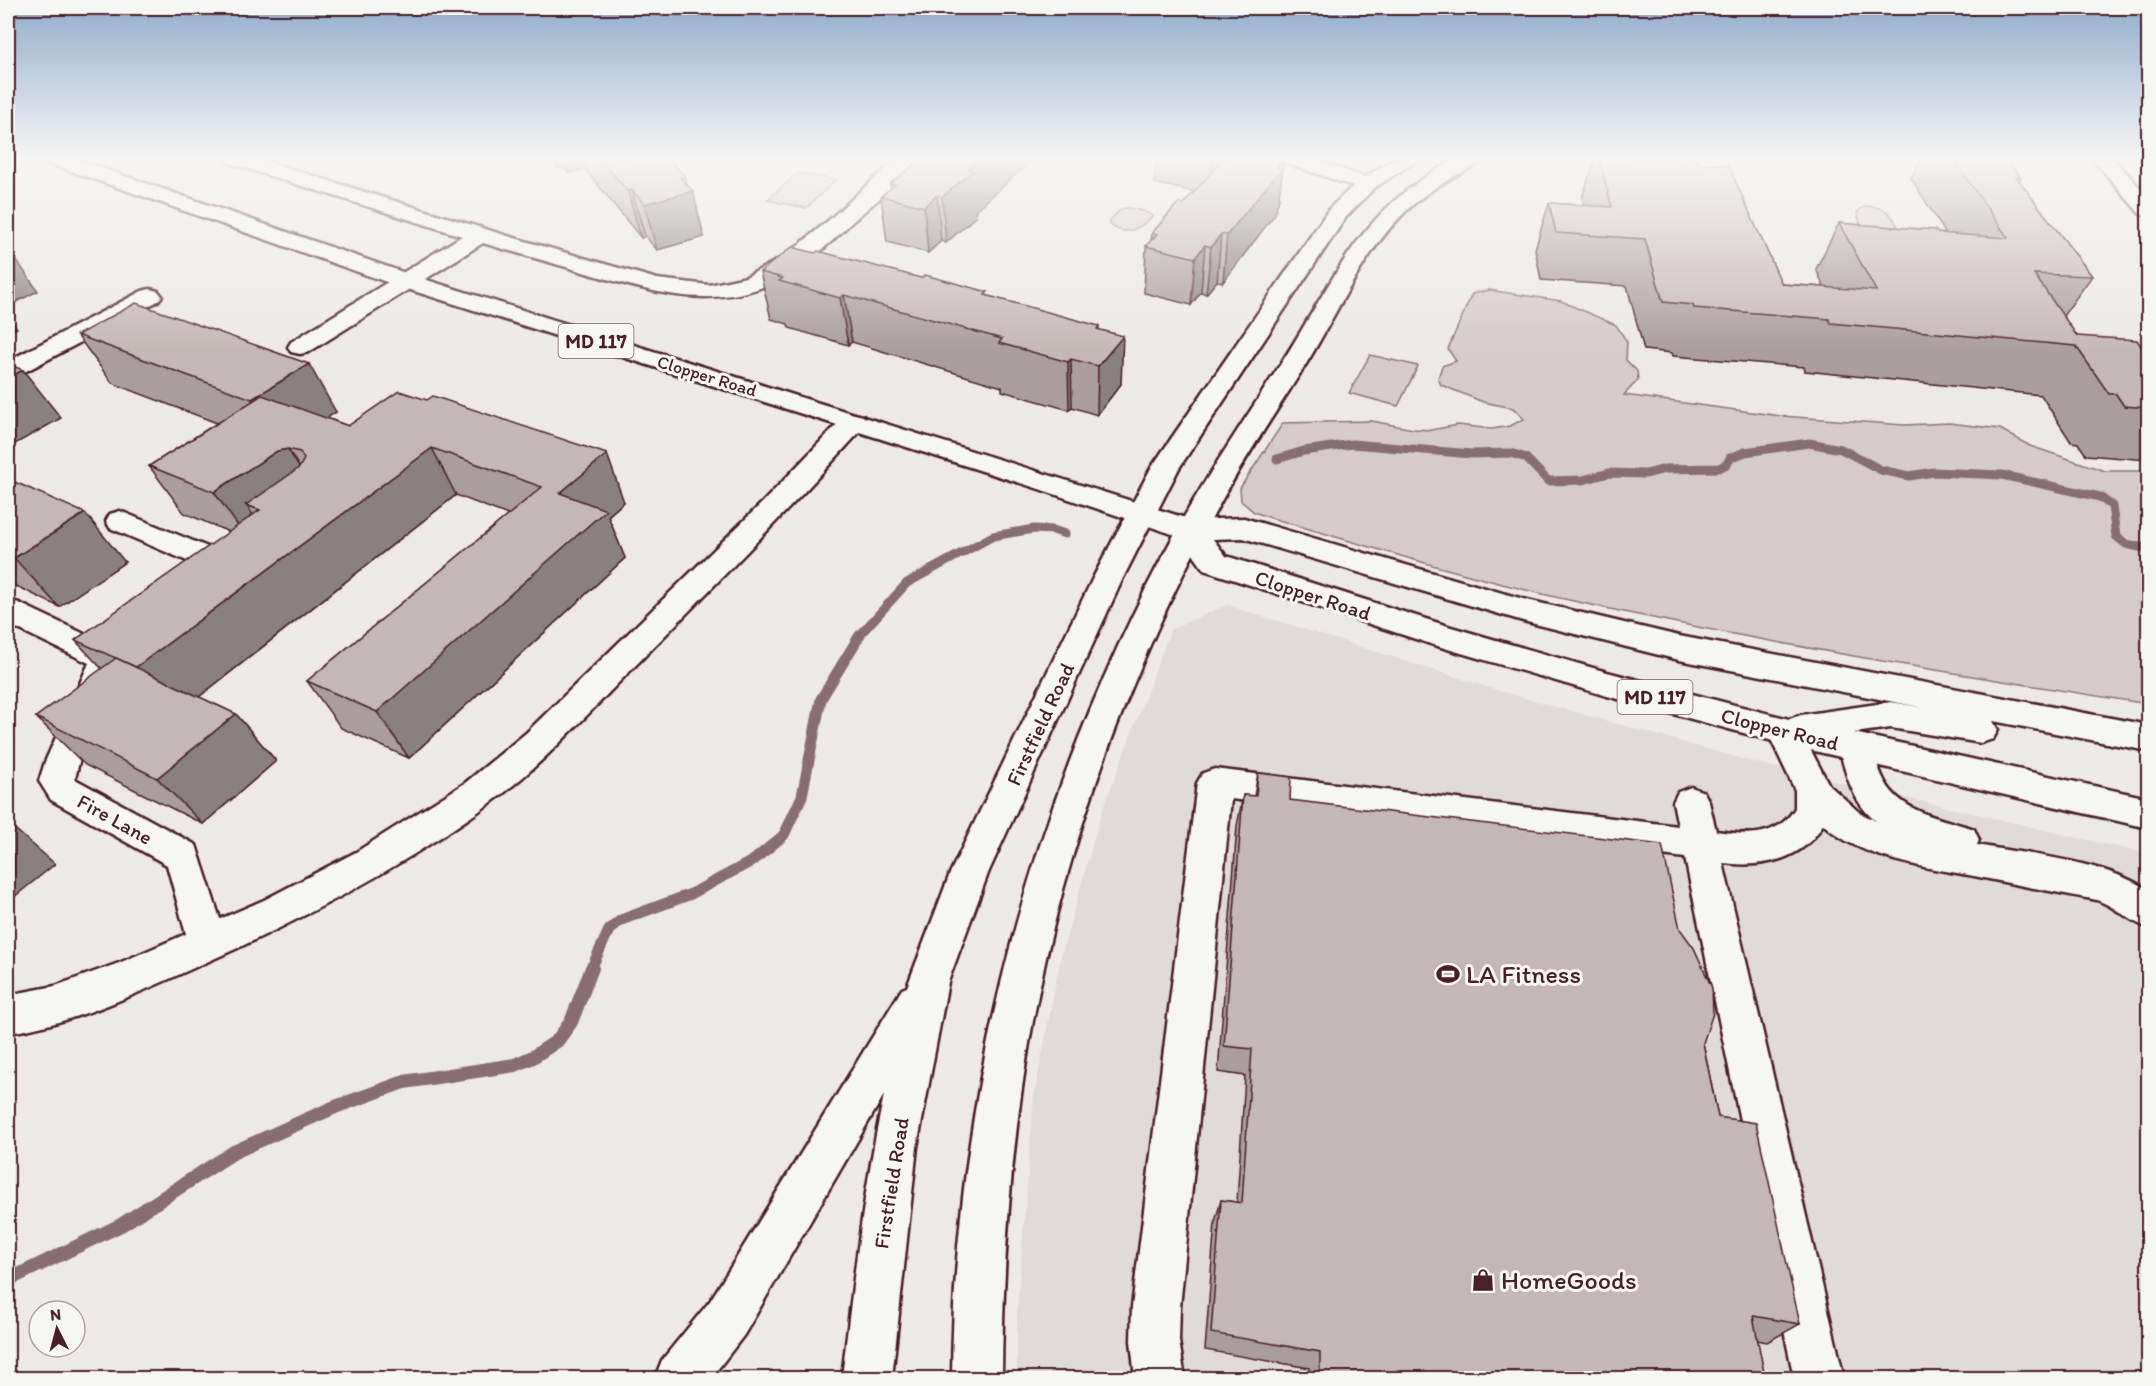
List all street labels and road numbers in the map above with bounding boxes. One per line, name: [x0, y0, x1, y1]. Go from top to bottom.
road number: MD 117: [558, 324, 634, 358]
street label: Clopper Road: [655, 350, 760, 402]
street label: Clopper Road: [1252, 565, 1374, 625]
street label: Firstfield Road: [1001, 658, 1080, 789]
road number: MD 117: [1618, 680, 1692, 714]
street label: Clopper Road: [1719, 702, 1841, 756]
street label: Fire Lane: [73, 788, 157, 850]
street label: Firstfield Road: [868, 1115, 914, 1250]

